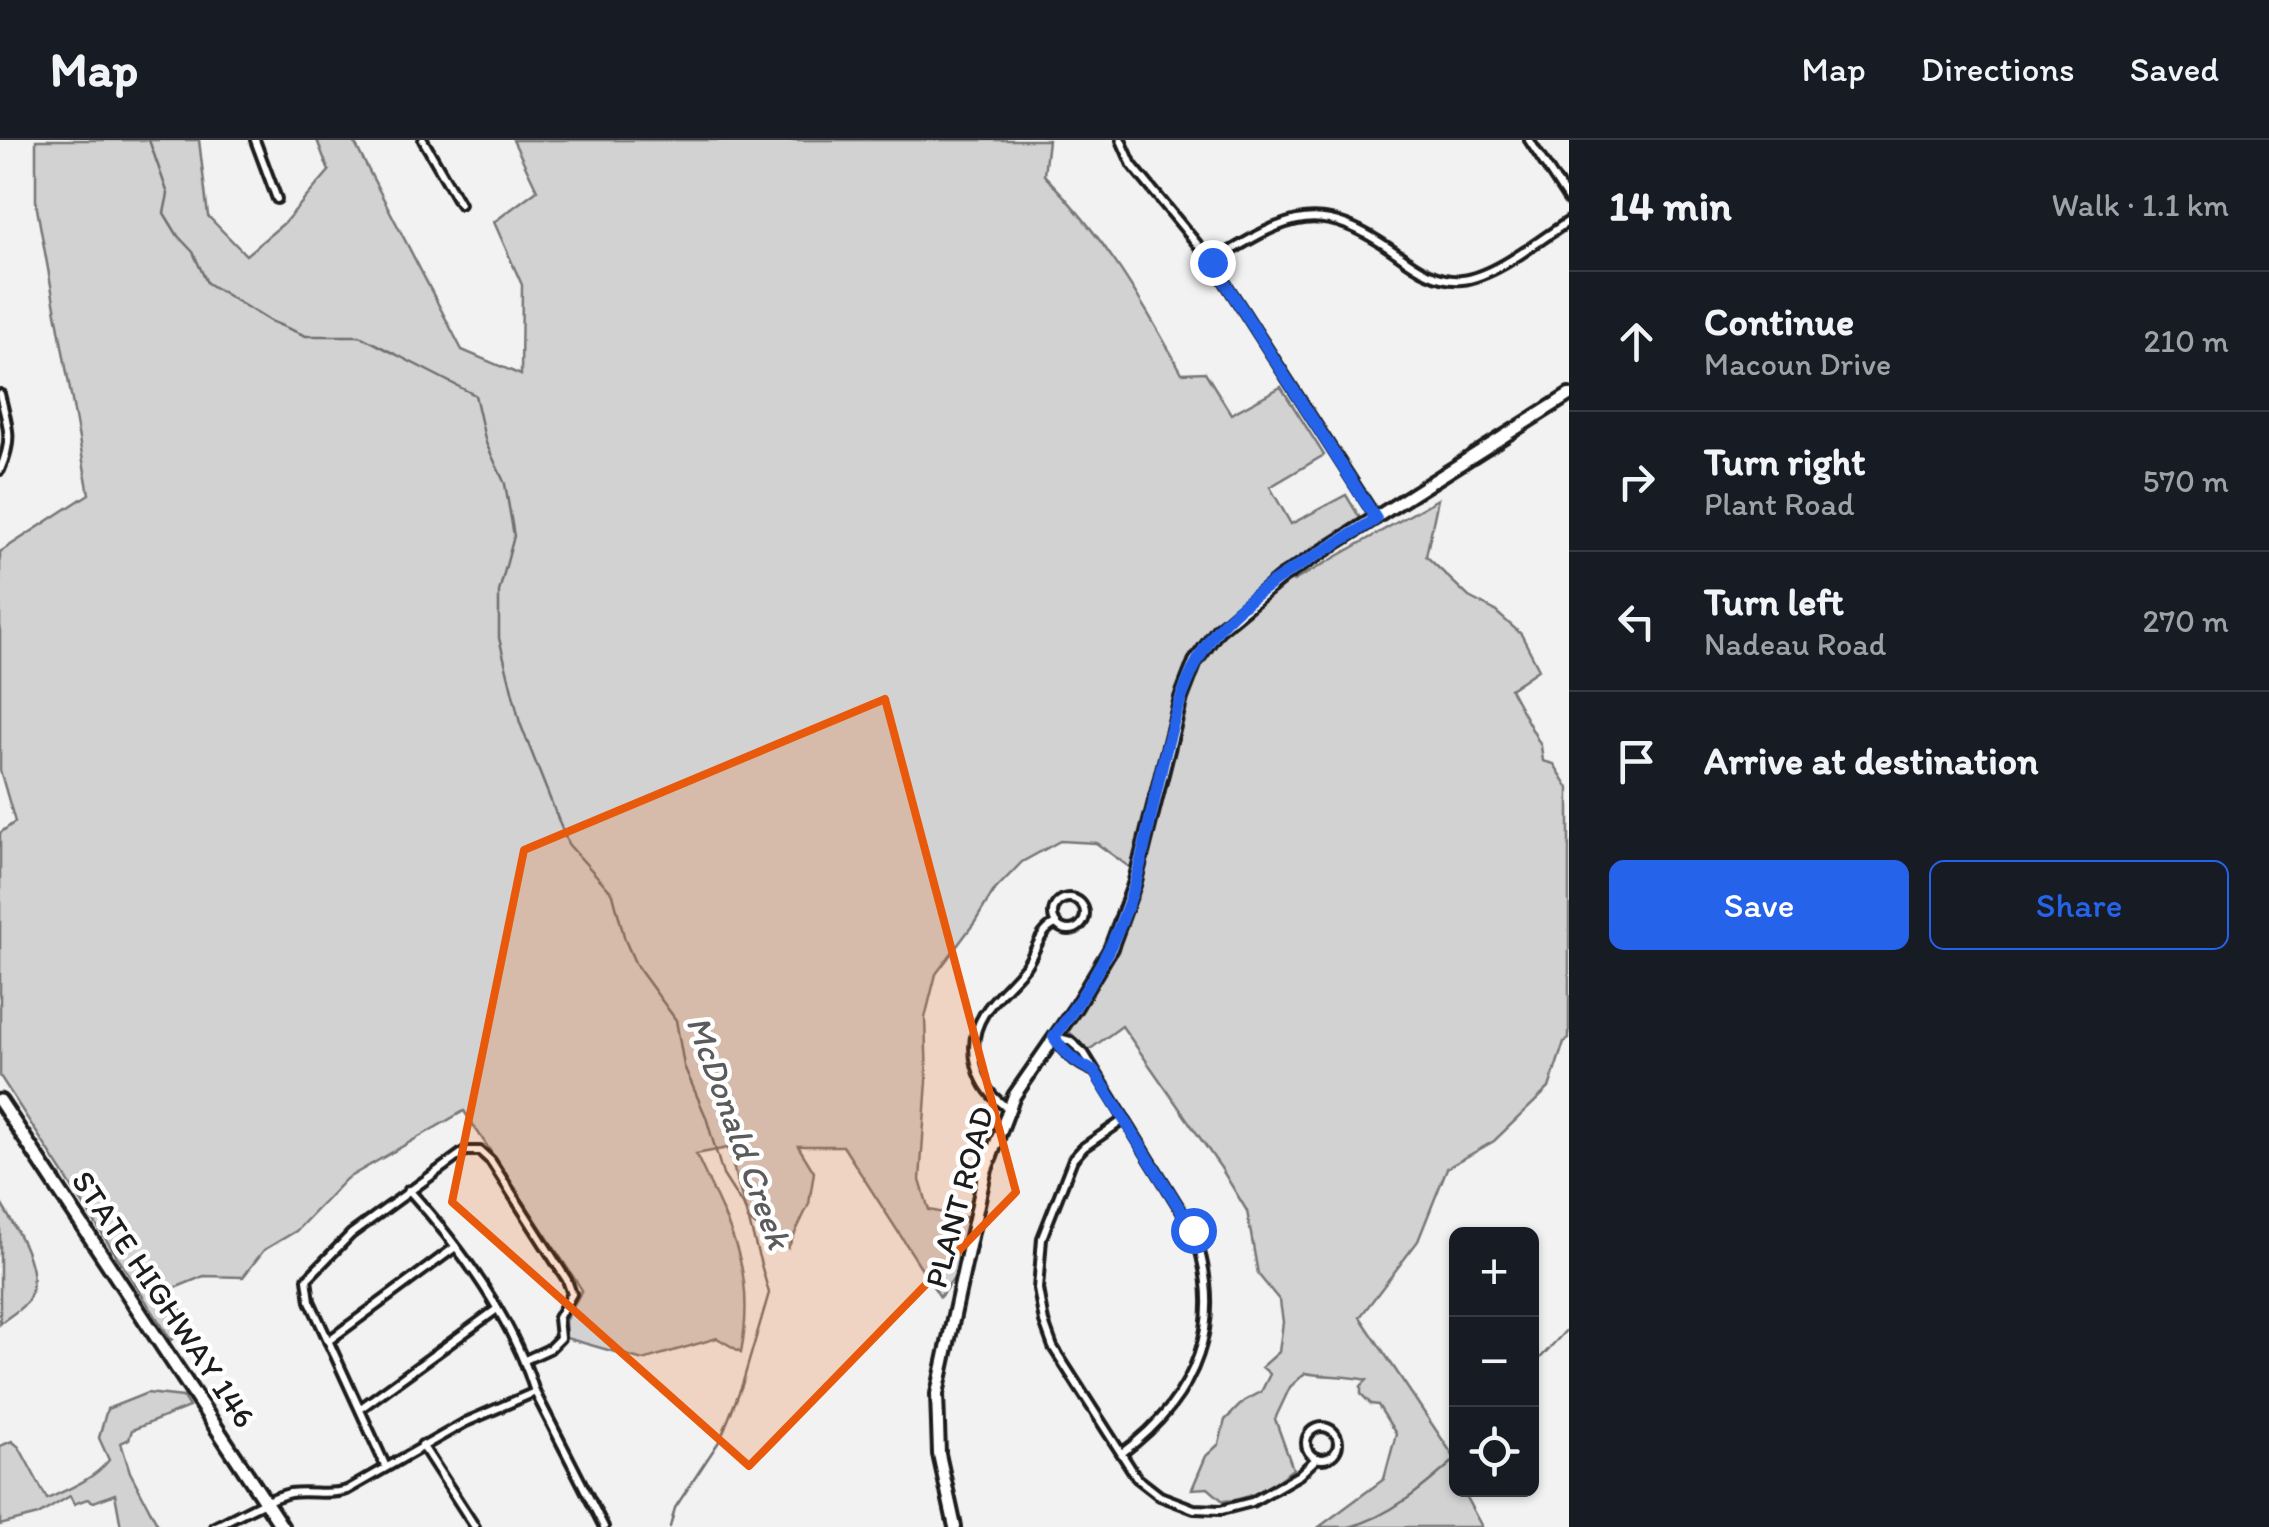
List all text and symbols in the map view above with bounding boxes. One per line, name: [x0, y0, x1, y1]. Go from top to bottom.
text: Map: [50, 40, 138, 98]
text: Map: [1802, 48, 1866, 90]
text: Directions: [1921, 48, 2075, 90]
text: Saved: [2130, 48, 2219, 90]
text: 14 min: [1609, 180, 1732, 231]
text: Walk · 1.1 km: [2052, 186, 2229, 224]
route end: [1190, 240, 1236, 286]
text: Continue: [1704, 299, 1854, 345]
icon: ahead: [1609, 314, 1664, 369]
text: 210 m: [2143, 322, 2229, 360]
text: Macoun Drive: [1704, 345, 1891, 383]
text: Turn right: [1704, 439, 1866, 485]
icon: right: [1609, 454, 1664, 509]
text: 570 m: [2143, 462, 2229, 500]
text: Plant Road: [1704, 485, 1855, 523]
text: Turn left: [1704, 579, 1844, 625]
icon: left: [1609, 594, 1664, 649]
text: 270 m: [2142, 602, 2229, 640]
text: Nadeau Road: [1704, 625, 1887, 663]
icon: arrive: [1609, 734, 1664, 789]
text: Arrive at destination: [1704, 738, 2039, 784]
button: Save: [1609, 860, 1909, 950]
button: Share: [1929, 860, 2229, 950]
water label: McDonald Creek: [677, 1010, 801, 1256]
street label: PLANT ROAD: [917, 1102, 1001, 1292]
street label: STATE HIGHWAY 146: [64, 1163, 264, 1435]
route start: [1171, 1208, 1217, 1254]
map controls: [1449, 1227, 1539, 1497]
button: +: [1449, 1227, 1539, 1317]
button: −: [1449, 1317, 1539, 1407]
button: locate: [1449, 1407, 1539, 1497]

